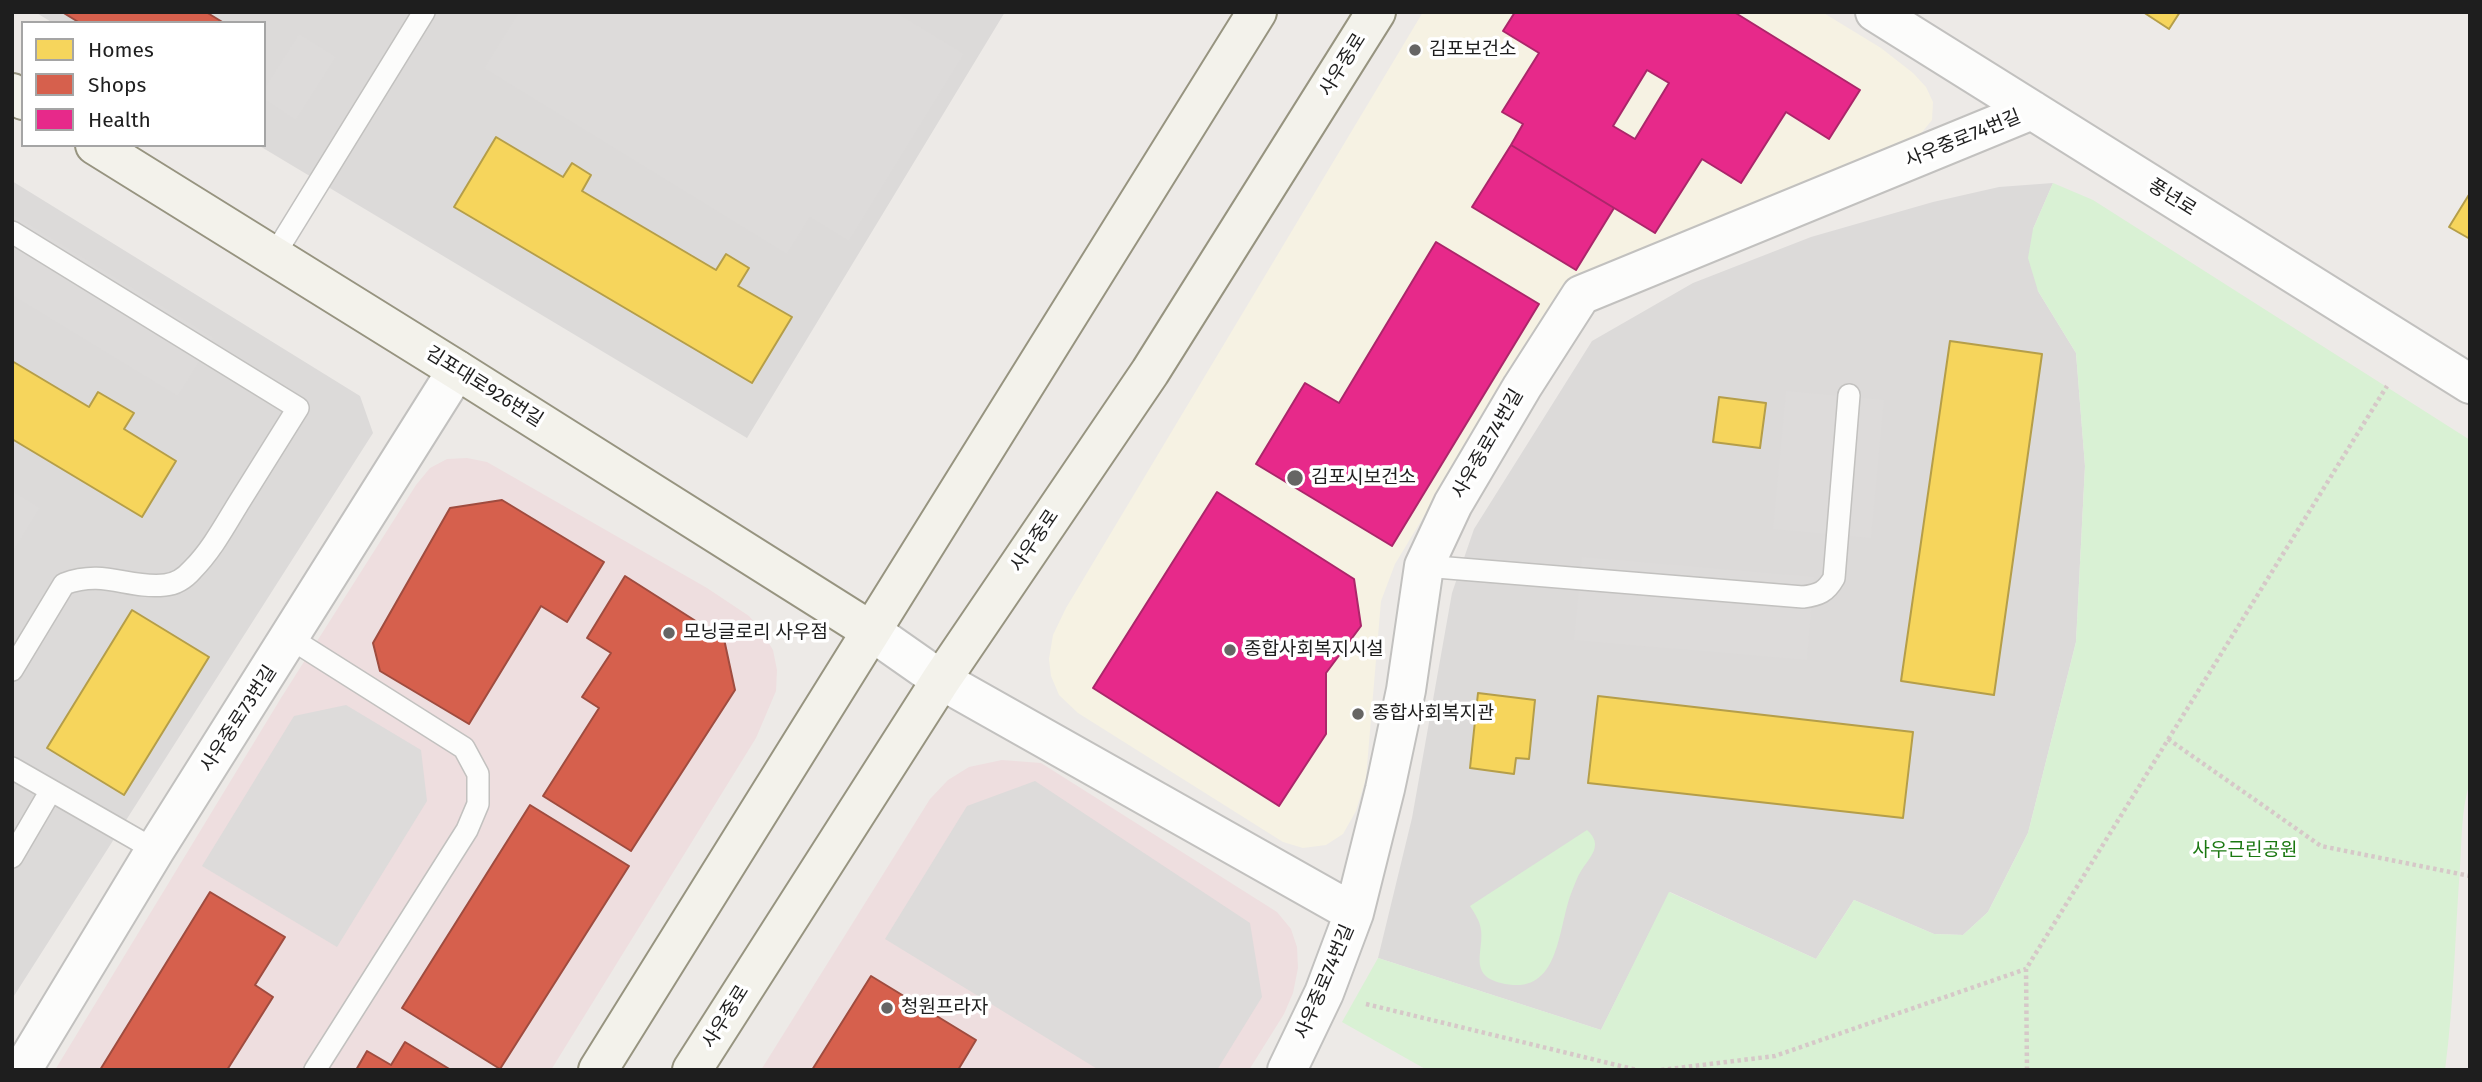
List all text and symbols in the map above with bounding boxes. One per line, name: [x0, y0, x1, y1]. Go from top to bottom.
legend: [21, 21, 266, 147]
street label: 사우중로: [1315, 29, 1371, 101]
text: Homes: [88, 37, 154, 63]
place label: 김포보건소: [1429, 39, 1516, 61]
marker: 김포보건소: [1407, 42, 1423, 58]
text: Shops: [88, 72, 146, 98]
street label: 사우중로74번길: [1902, 105, 2024, 173]
text: Health: [88, 107, 151, 133]
street label: 풍년로: [2144, 174, 2200, 222]
street label: 김포대로926번길: [421, 342, 547, 432]
street label: 사우중로74번길: [1447, 385, 1529, 503]
place label: 김포시보건소: [1311, 467, 1416, 489]
marker: 김포시보건소: [1285, 468, 1305, 488]
street label: 사우중로: [1006, 506, 1064, 576]
place label: 모닝글로리 사우점: [683, 622, 828, 644]
marker: 모닝글로리 사우점: [661, 625, 677, 641]
place label: 종합사회복지시설: [1244, 639, 1384, 661]
marker: 종합사회복지시설: [1222, 642, 1238, 658]
street label: 사우중로73번길: [196, 661, 282, 777]
place label: 종합사회복지관: [1372, 703, 1494, 725]
marker: 종합사회복지관: [1350, 706, 1366, 722]
park label: 사우근린공원: [2193, 840, 2297, 862]
street label: 사우중로74번길: [1291, 921, 1359, 1043]
street label: 사우중로: [698, 981, 754, 1053]
place label: 청원프라자: [901, 997, 988, 1019]
marker: 청원프라자: [879, 1000, 895, 1016]

